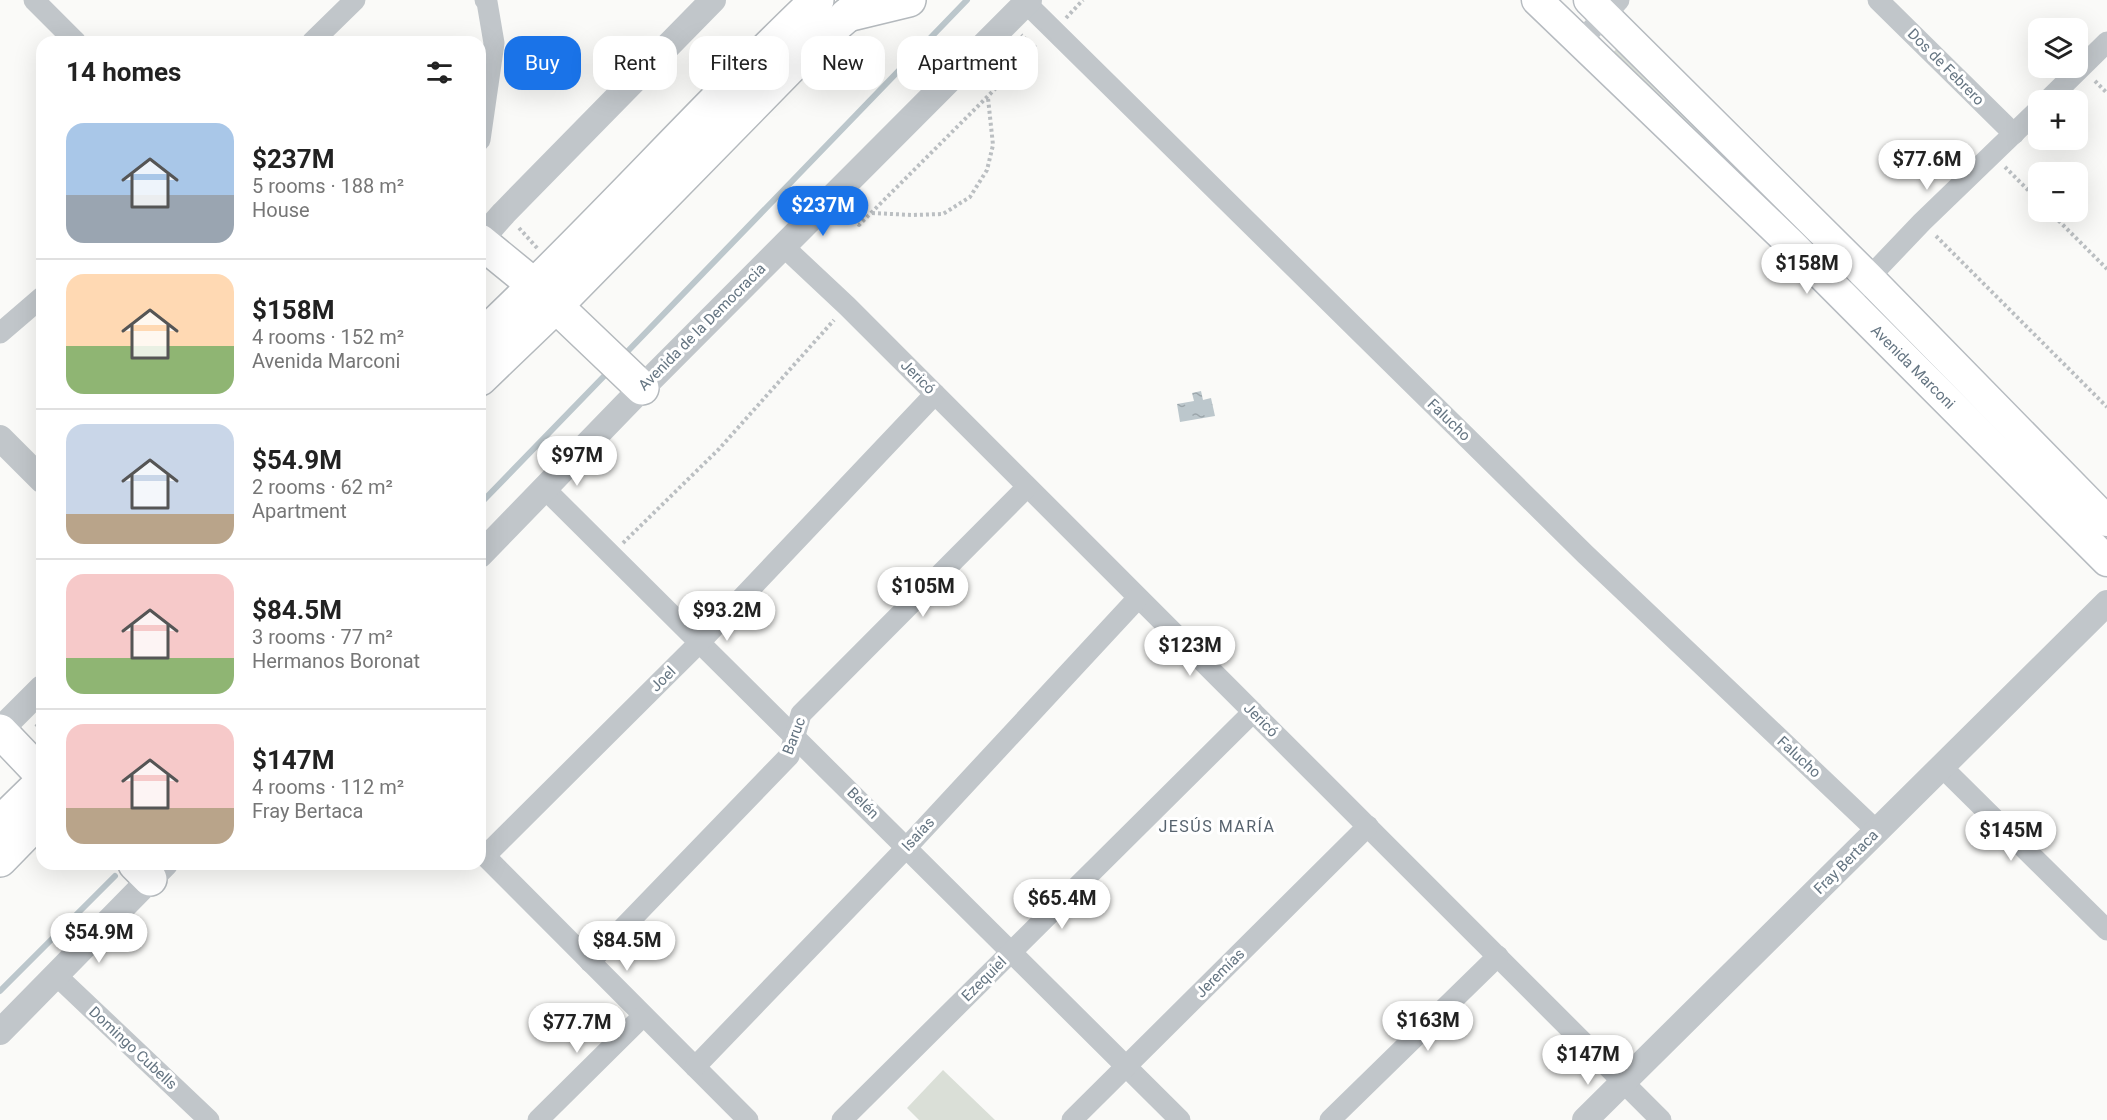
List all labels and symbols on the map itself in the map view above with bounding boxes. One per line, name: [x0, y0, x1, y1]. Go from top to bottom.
street label: Dos de Febrero: [1904, 25, 1988, 109]
pin: $77.6M: [1878, 140, 1976, 191]
pin: $237M: [781, 186, 865, 237]
pin: $158M: [1765, 244, 1849, 295]
street label: Avenida de la Democracia: [635, 260, 769, 394]
street label: Avenida Marconi: [1867, 321, 1959, 413]
street label: Jericó: [897, 356, 939, 398]
street label: Falucho: [1424, 395, 1474, 445]
pin: $97M: [541, 436, 613, 487]
pin: $105M: [881, 567, 965, 618]
pin: $93.2M: [678, 591, 776, 642]
pin: $123M: [1148, 626, 1232, 677]
street label: Joel: [647, 663, 679, 695]
street label: Jericó: [1240, 699, 1282, 741]
street label: Baruc: [779, 715, 809, 757]
street label: Falucho: [1774, 732, 1824, 782]
street label: Belén: [843, 783, 883, 823]
pin: $145M: [1969, 811, 2053, 862]
street label: Isaías: [898, 813, 938, 855]
district label: JESÚS MARÍA: [1158, 817, 1276, 836]
street label: Fray Bertaca: [1810, 826, 1882, 898]
pin: $65.4M: [1013, 879, 1111, 930]
pin: $54.9M: [50, 913, 148, 964]
pin: $84.5M: [578, 921, 676, 972]
street label: Jeremías: [1192, 945, 1248, 1001]
street label: Ezequiel: [958, 953, 1010, 1005]
pin: $163M: [1386, 1001, 1470, 1052]
street label: Domingo Cubells: [85, 1003, 181, 1093]
pin: $77.7M: [528, 1003, 626, 1054]
pin: $147M: [1546, 1035, 1630, 1086]

